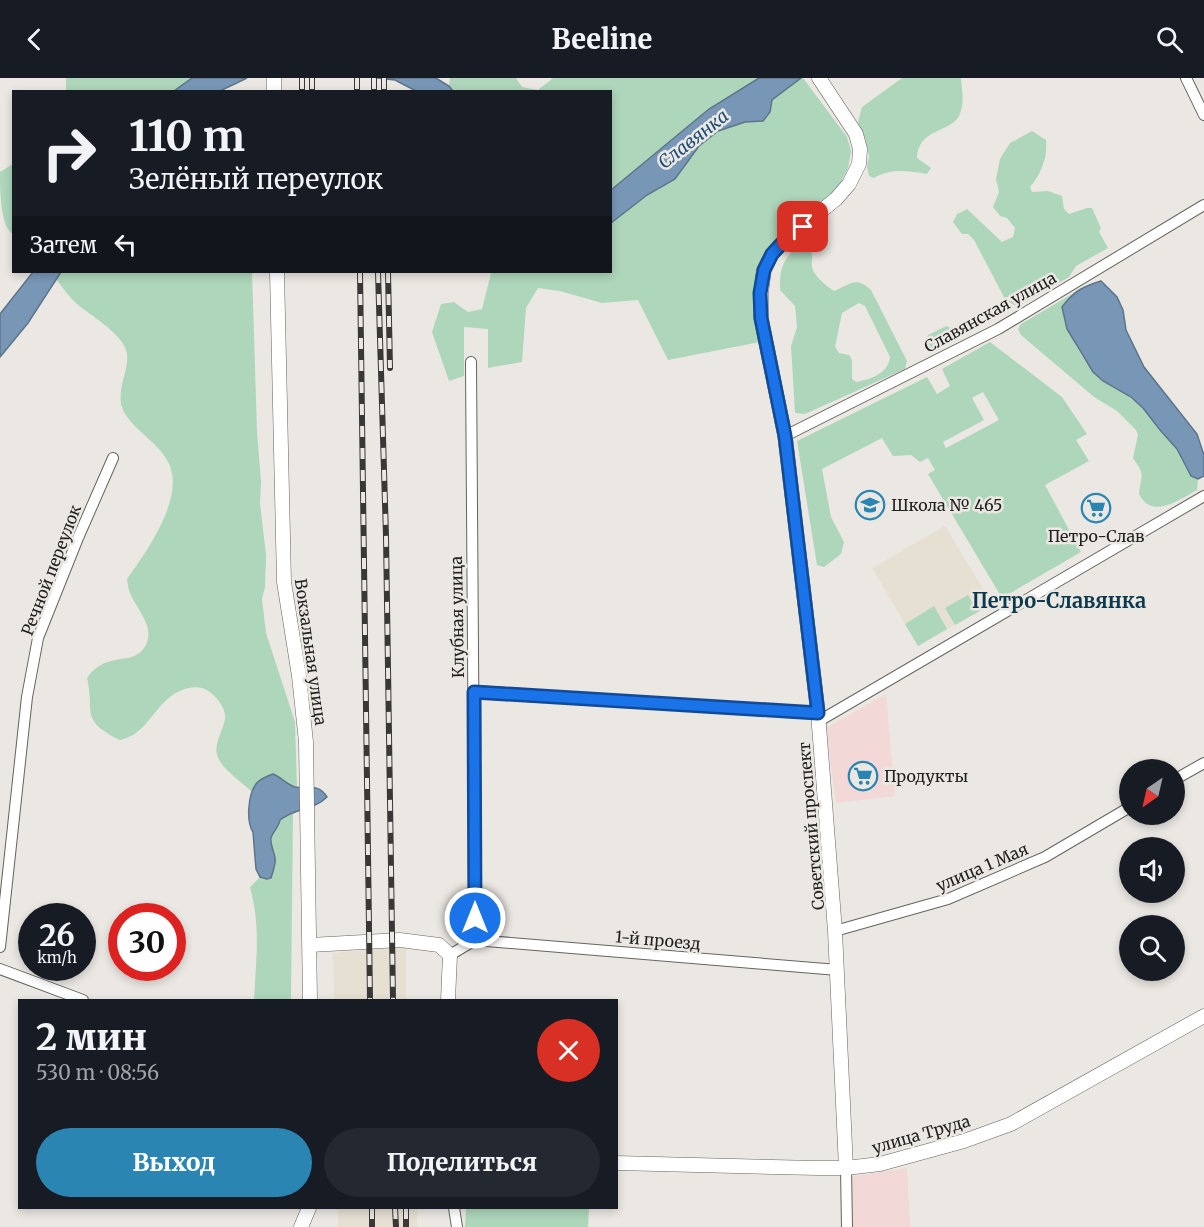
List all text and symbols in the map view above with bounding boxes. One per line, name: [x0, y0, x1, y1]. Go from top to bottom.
text: Beeline: [552, 22, 652, 56]
icon: back: [18, 23, 51, 56]
icon: search: [1153, 23, 1186, 56]
water label: Славянка: [653, 104, 733, 174]
text: 110 m: [129, 110, 245, 162]
icon: right: [30, 114, 108, 192]
text: Зелёный переулок: [129, 162, 383, 196]
pin: [777, 201, 828, 252]
icon: arrive: [786, 210, 819, 243]
icon: left: [109, 228, 142, 261]
text: Затем: [30, 231, 97, 259]
street label: Славянская улица: [921, 267, 1060, 357]
school or university icon: Школа № 465: [854, 489, 886, 521]
supermarket icon: Петро-Слав: [1080, 492, 1112, 524]
place label: Школа № 465: [891, 495, 1002, 515]
street label: Речной переулок: [17, 502, 85, 638]
place label: Петро-Слав: [1048, 526, 1144, 546]
street label: Клубная улица: [446, 555, 468, 678]
street label: Вокзальная улица: [291, 577, 331, 727]
district label: Петро-Славянка: [972, 588, 1146, 613]
street label: Советский проспект: [794, 741, 828, 911]
north arrow: [1119, 759, 1185, 825]
map controls: [1119, 759, 1185, 981]
supermarket icon: Продукты: [847, 760, 879, 792]
place label: Продукты: [884, 766, 968, 786]
button: sound: [1119, 837, 1185, 903]
street label: улица 1 Мая: [933, 839, 1031, 895]
position arrow: [443, 886, 507, 950]
speed limit sign: 30: [108, 903, 186, 981]
button: search: [1119, 915, 1185, 981]
text: 26: [39, 916, 75, 954]
street label: 1-й проезд: [614, 926, 702, 954]
text: km/h: [37, 948, 77, 967]
text: 2 мин: [36, 1015, 147, 1060]
button: close: [537, 1019, 600, 1082]
text: 530 m · 08:56: [36, 1060, 159, 1085]
street label: улица Труда: [870, 1110, 973, 1158]
button: Выход: [36, 1128, 312, 1197]
button: Поделиться: [324, 1128, 600, 1197]

